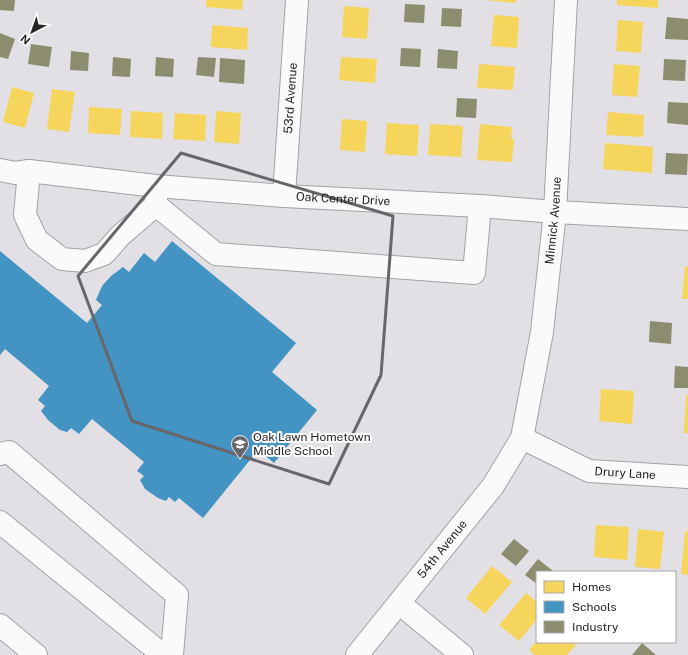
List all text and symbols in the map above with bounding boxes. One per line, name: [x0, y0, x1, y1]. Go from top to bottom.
north arrow: [12, 12, 52, 52]
text: N: [18, 32, 33, 47]
street label: 53rd Avenue: [281, 62, 300, 134]
street label: Minnick Avenue: [542, 176, 564, 265]
street label: Oak Center Drive: [296, 190, 391, 208]
place label: Oak Lawn Hometown Middle School: [253, 430, 371, 458]
school or university icon: Oak Lawn Hometown Middle School: [230, 434, 250, 459]
street label: Drury Lane: [594, 464, 656, 482]
street label: 54th Avenue: [415, 517, 470, 581]
legend: [536, 571, 676, 643]
text: Homes: [572, 580, 611, 594]
text: Schools: [572, 600, 617, 614]
text: Industry: [572, 620, 619, 634]

